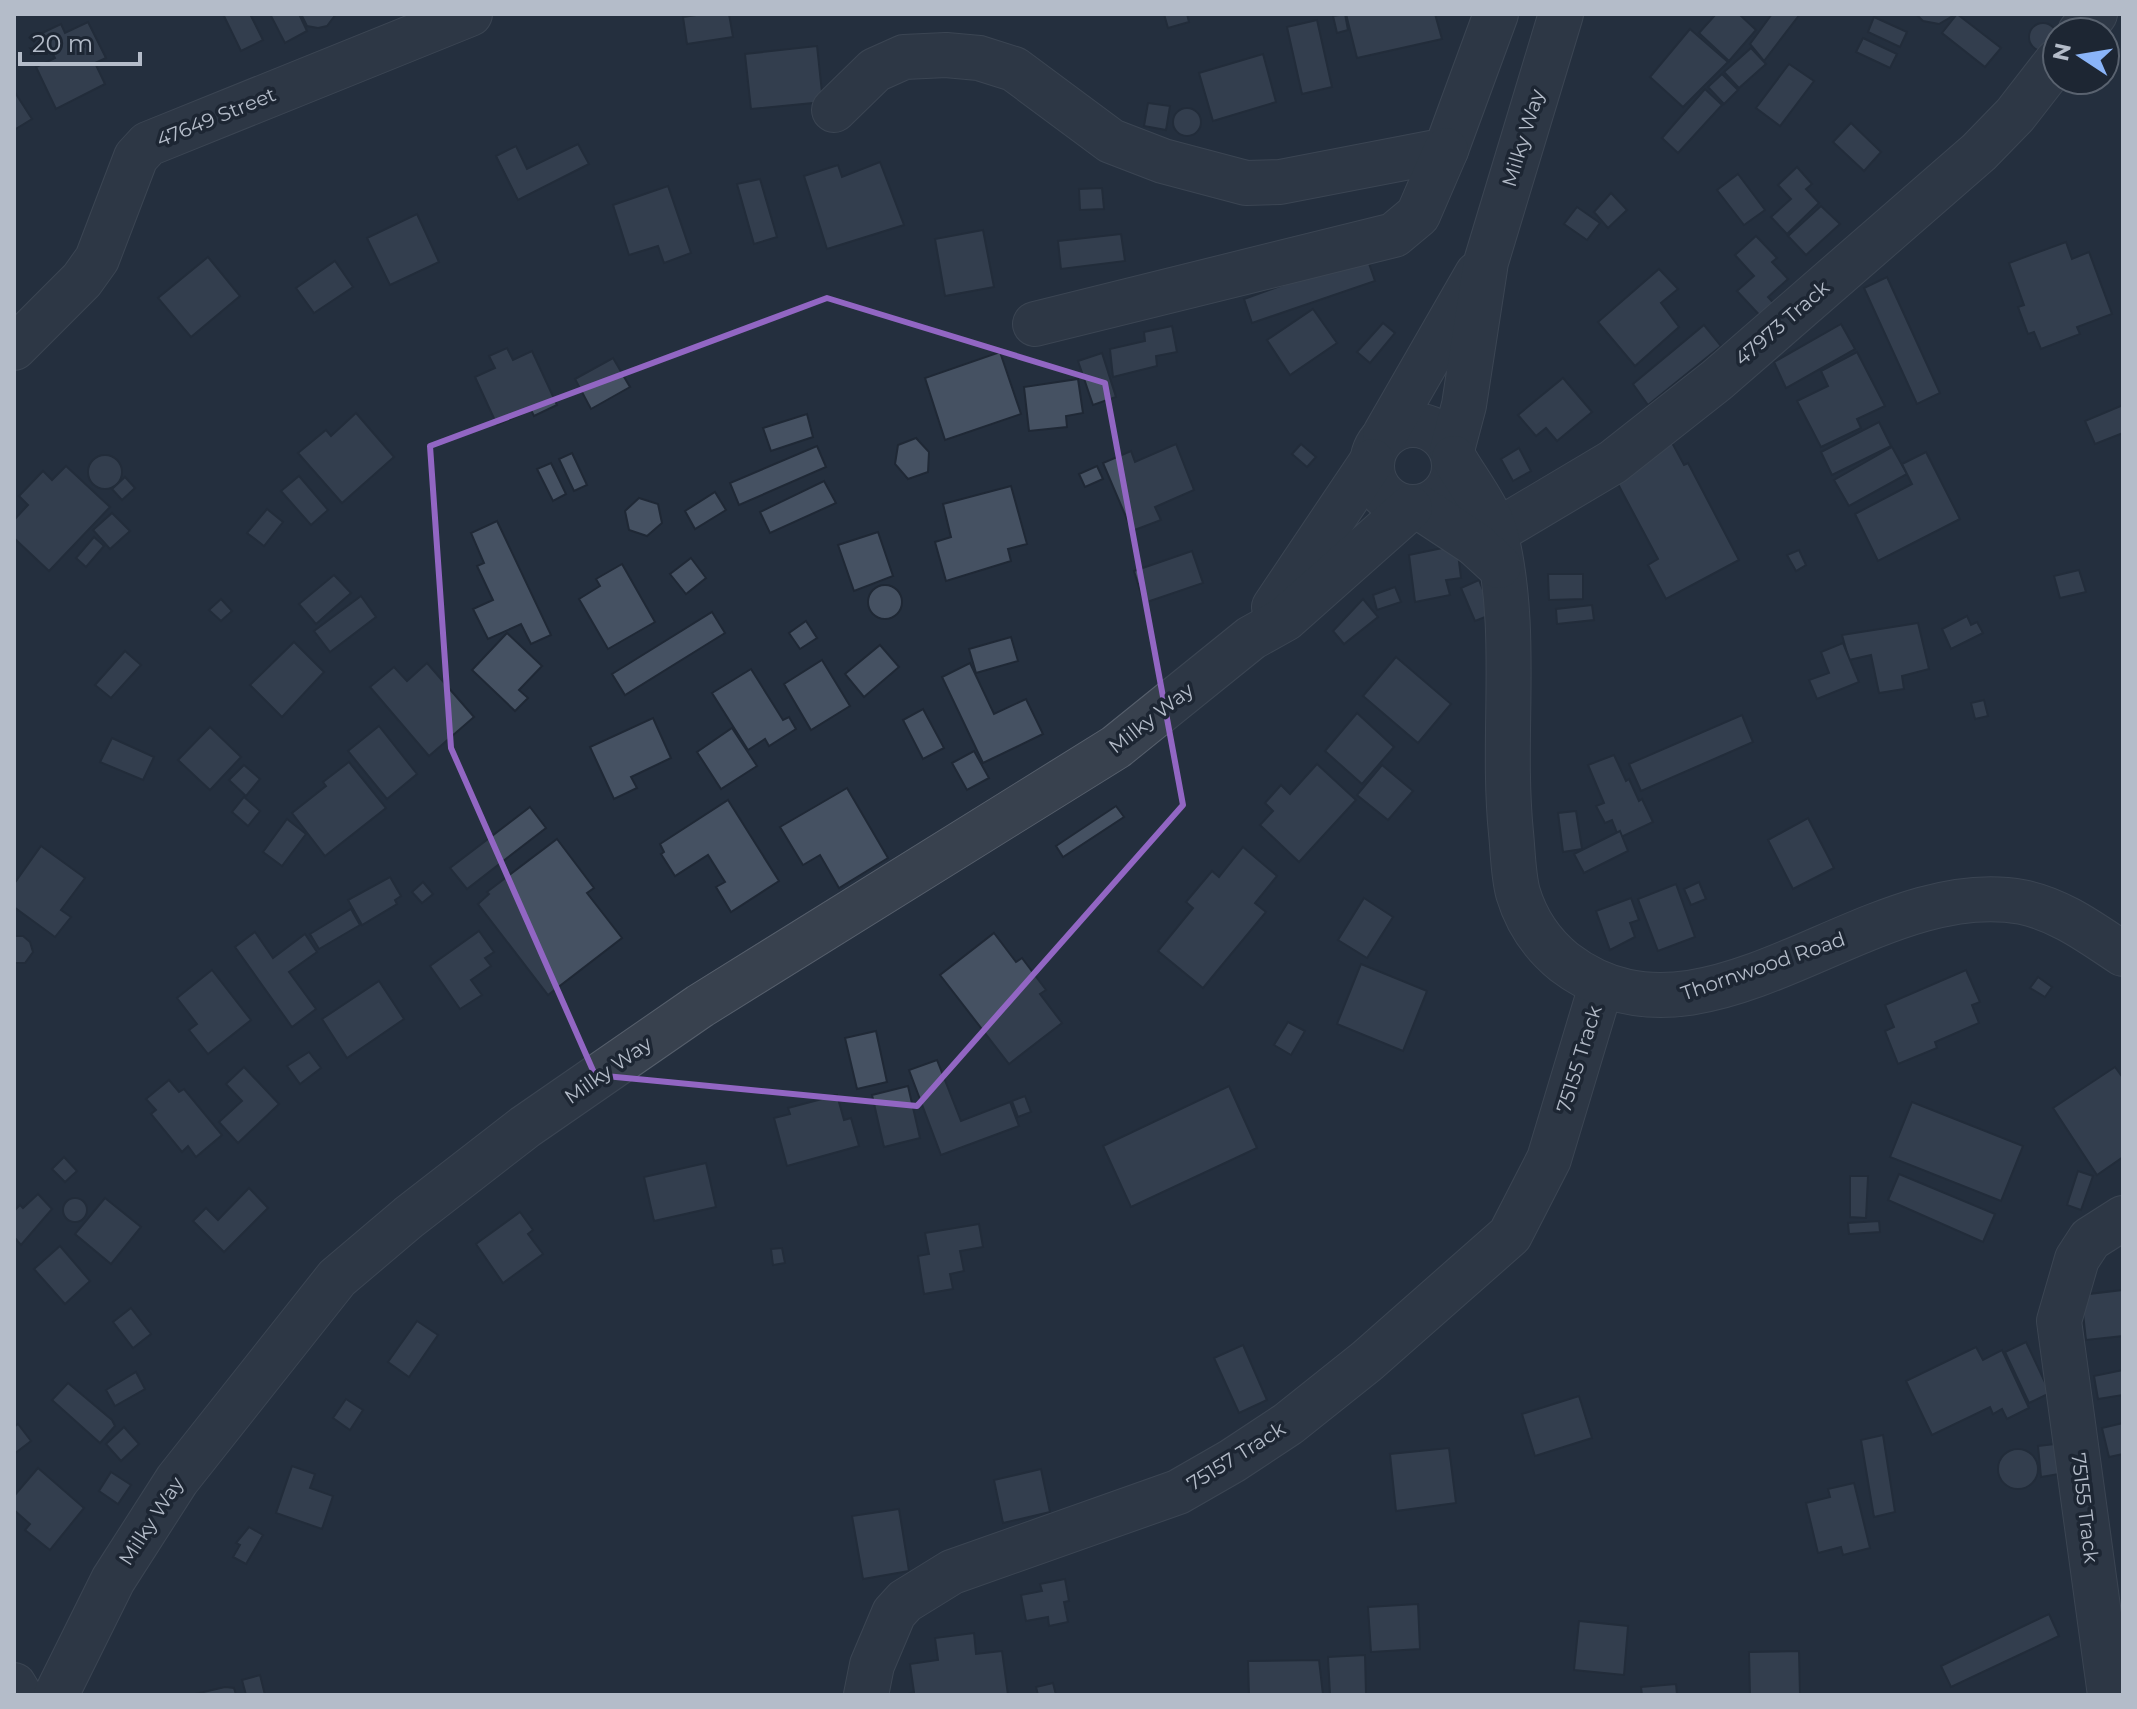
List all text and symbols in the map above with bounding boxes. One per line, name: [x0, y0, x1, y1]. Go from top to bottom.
scale bar: [20, 16, 140, 66]
north arrow: [2041, 16, 2121, 96]
text: 20 m: [32, 29, 93, 58]
text: N: [2047, 40, 2077, 63]
street label: 47649 Street: [153, 82, 279, 152]
street label: Milky Way: [1497, 86, 1549, 190]
street label: 47973 Track: [1730, 275, 1834, 371]
street label: Milky Way: [1104, 677, 1198, 758]
street label: Thornwood Road: [1678, 927, 1848, 1005]
street label: 75155 Track: [1551, 1002, 1607, 1116]
street label: Milky Way: [560, 1031, 656, 1109]
street label: 75157 Track: [1182, 1416, 1290, 1496]
street label: 75155 Track: [2066, 1451, 2104, 1565]
street label: Milky Way: [113, 1472, 189, 1570]

